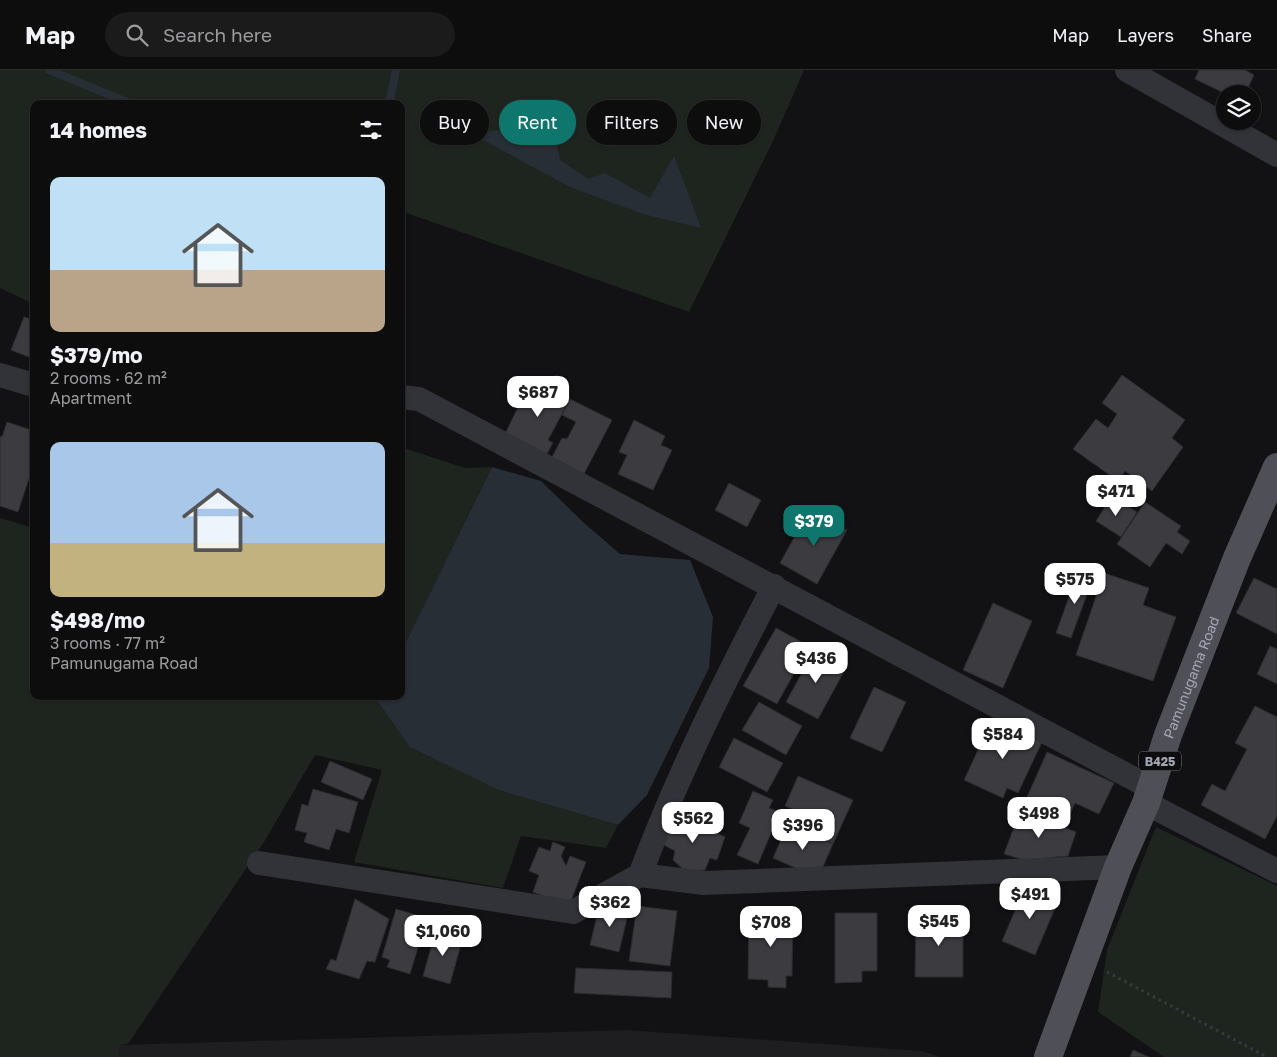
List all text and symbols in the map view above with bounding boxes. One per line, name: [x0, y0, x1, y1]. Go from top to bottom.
search box: [105, 12, 455, 57]
text: Map: [25, 20, 75, 49]
icon: search: [123, 21, 151, 49]
text: Search here: [163, 23, 272, 46]
text: Map: [1052, 24, 1089, 46]
text: Layers: [1117, 24, 1174, 46]
text: Share: [1202, 24, 1252, 46]
map controls: [1216, 85, 1261, 130]
button: layers: [1216, 85, 1261, 130]
chip: Buy: [420, 100, 489, 145]
chip: Rent: [499, 100, 576, 145]
chip: Filters: [586, 100, 677, 145]
chip: New: [687, 100, 761, 145]
icon: filters: [357, 116, 385, 144]
text: 14 homes: [50, 117, 147, 143]
icon: home: [173, 210, 263, 300]
text: $379/mo: [50, 342, 143, 368]
text: 2 rooms · 62 m²: [50, 368, 167, 388]
pin: $687: [508, 376, 568, 418]
text: $687: [518, 382, 558, 402]
text: Apartment: [50, 388, 132, 408]
pin: $471: [1086, 474, 1146, 517]
icon: home: [173, 475, 263, 565]
text: $471: [1097, 481, 1135, 501]
pin: $379: [784, 504, 844, 547]
text: $379: [794, 511, 834, 531]
pin: $575: [1045, 562, 1105, 605]
text: $575: [1056, 569, 1094, 589]
text: $498/mo: [50, 607, 145, 633]
street label: Pamunugama Road: [1159, 614, 1222, 741]
text: 3 rooms · 77 m²: [50, 633, 165, 653]
pin: $436: [786, 642, 846, 684]
text: $436: [796, 648, 836, 668]
text: Pamunugama Road: [50, 653, 198, 673]
pin: $584: [973, 718, 1033, 760]
text: $584: [983, 724, 1023, 744]
road number: B425: [1139, 751, 1181, 770]
pin: $498: [1009, 796, 1069, 839]
pin: $562: [663, 802, 723, 844]
text: $498: [1018, 803, 1060, 823]
text: $562: [673, 808, 713, 828]
pin: $396: [773, 808, 833, 851]
text: $396: [783, 815, 823, 835]
pin: $491: [1000, 878, 1060, 920]
text: $491: [1010, 884, 1050, 904]
pin: $362: [580, 886, 640, 928]
text: $362: [590, 892, 630, 912]
pin: $545: [909, 904, 969, 947]
pin: $708: [741, 906, 801, 948]
text: $545: [919, 911, 959, 931]
text: $708: [751, 912, 791, 932]
pin: $1,060: [402, 914, 484, 957]
text: $1,060: [415, 921, 471, 941]

